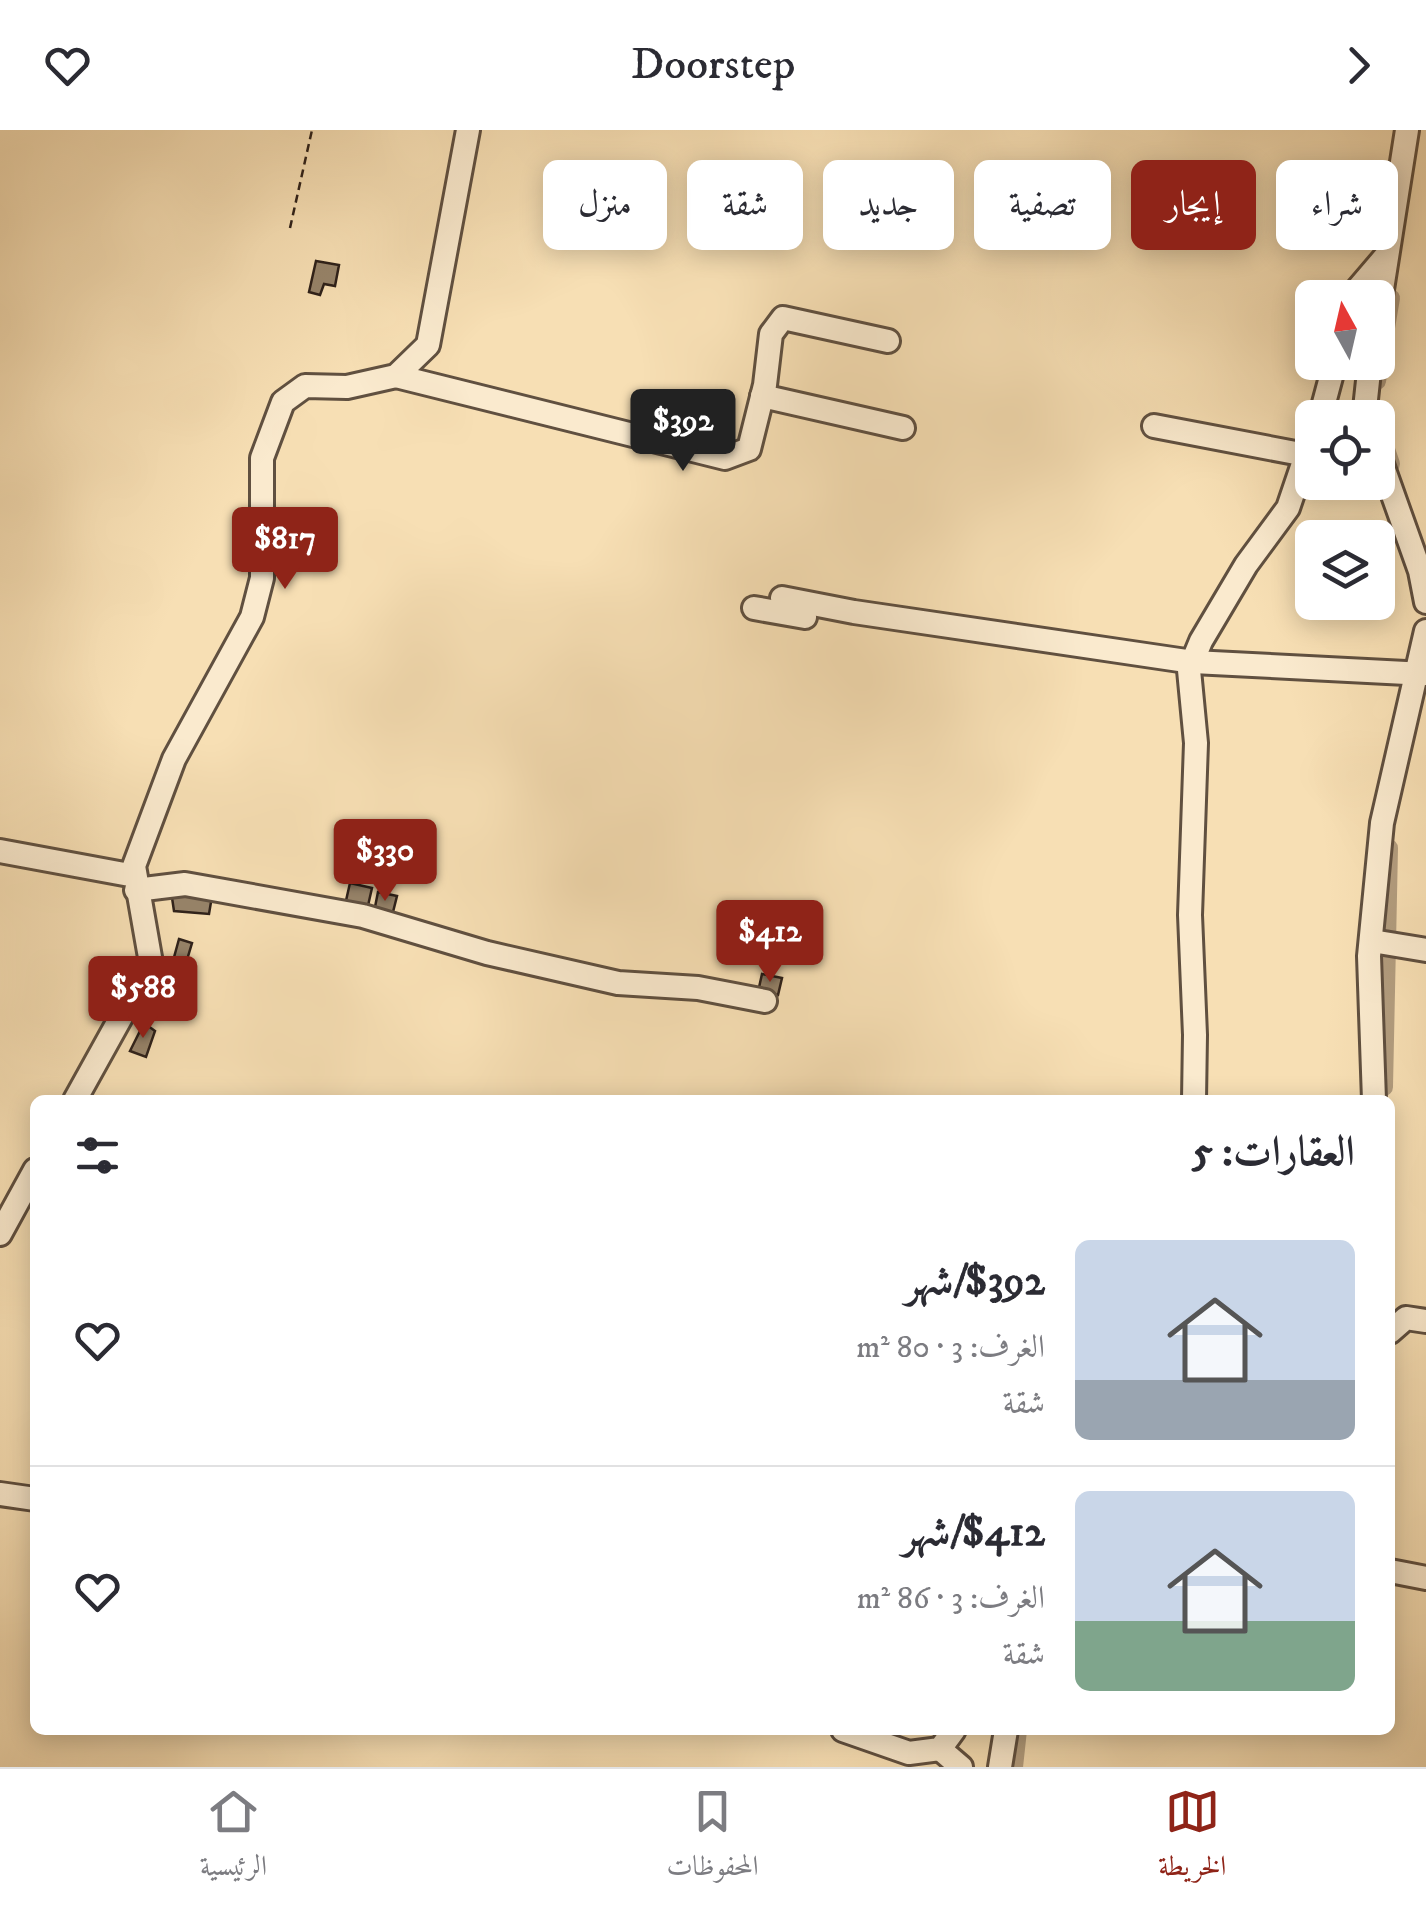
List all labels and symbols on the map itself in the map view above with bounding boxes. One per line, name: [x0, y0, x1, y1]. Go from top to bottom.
north arrow: [1295, 280, 1395, 380]
pin: $392: [624, 389, 742, 474]
pin: $817: [226, 507, 344, 592]
pin: $330: [326, 819, 444, 904]
pin: $412: [711, 900, 829, 985]
pin: $588: [84, 956, 202, 1041]

